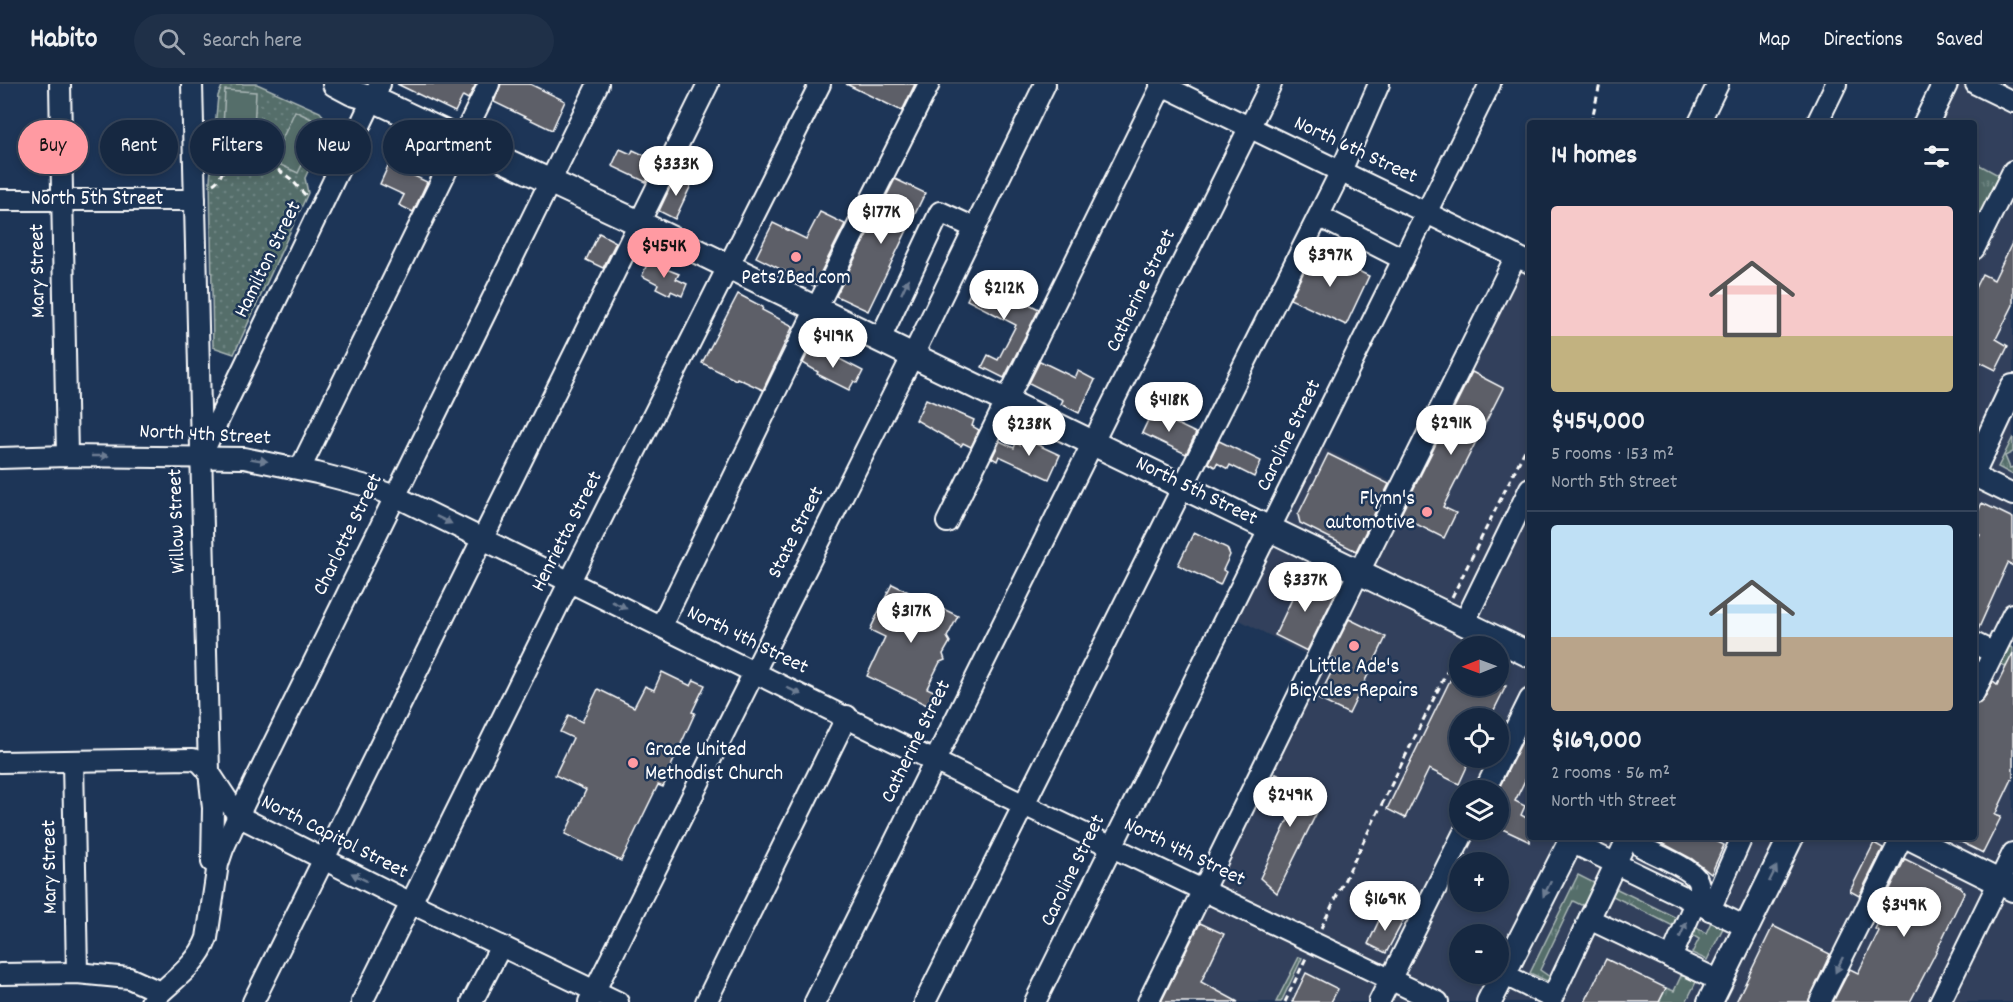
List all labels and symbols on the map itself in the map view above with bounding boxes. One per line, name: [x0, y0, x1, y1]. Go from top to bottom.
street label: North 6th Street: [1288, 109, 1422, 193]
pin: $333K: [634, 146, 718, 197]
street label: North 5th Street: [31, 185, 164, 215]
pin: $177K: [839, 194, 923, 245]
street label: Hamilton Street: [228, 196, 310, 323]
street label: Mary Street: [23, 223, 55, 318]
street label: Catherine Street: [1099, 224, 1185, 357]
pin: $454K: [622, 228, 706, 279]
pin: $397K: [1288, 237, 1372, 288]
marker: Pets2Bed.com: [789, 250, 803, 264]
place label: Pets2Bed.com: [741, 264, 851, 294]
pin: $212K: [962, 270, 1046, 321]
one-way arrow: [900, 278, 909, 295]
pin: $419K: [791, 318, 875, 369]
street label: Caroline Street: [1250, 375, 1330, 497]
pin: $418K: [1127, 382, 1211, 433]
pin: $291K: [1409, 405, 1493, 456]
pin: $238K: [987, 406, 1071, 457]
street label: North 4th Street: [139, 418, 272, 454]
street label: North 5th Street: [1130, 449, 1262, 535]
one-way arrow: [91, 452, 110, 461]
one-way arrow: [250, 456, 269, 465]
street label: Henrietta Street: [525, 466, 611, 598]
street label: Willow Street: [161, 468, 195, 574]
street label: Charlotte Street: [306, 469, 392, 601]
street label: State Street: [761, 482, 833, 584]
place label: Flynn's automotive: [1326, 485, 1415, 539]
marker: Flynn's automotive: [1420, 505, 1434, 519]
one-way arrow: [435, 515, 452, 524]
pin: $337K: [1263, 562, 1347, 613]
pin: $317K: [869, 593, 953, 644]
street label: North 4th Street: [681, 599, 813, 683]
one-way arrow: [611, 600, 628, 610]
north arrow: [1449, 636, 1509, 696]
marker: Little Ade's Bicycles-Repairs: [1347, 639, 1361, 653]
place label: Little Ade's Bicycles-Repairs: [1290, 653, 1418, 707]
street label: Catherine Street: [874, 675, 960, 808]
one-way arrow: [785, 687, 802, 696]
place label: Grace United Methodist Church: [645, 736, 783, 790]
marker: Grace United Methodist Church: [626, 756, 640, 770]
pin: $249K: [1248, 777, 1332, 828]
street label: North Capitol Street: [255, 788, 413, 888]
street label: Caroline Street: [1034, 810, 1114, 932]
street label: North 4th Street: [1118, 811, 1250, 895]
street label: Mary Street: [35, 819, 67, 914]
one-way arrow: [1768, 866, 1777, 883]
one-way arrow: [350, 872, 367, 882]
one-way arrow: [1542, 880, 1552, 898]
pin: $169K: [1343, 881, 1427, 932]
pin: $349K: [1862, 887, 1946, 938]
one-way arrow: [1678, 921, 1688, 939]
one-way arrow: [1834, 956, 1844, 973]

